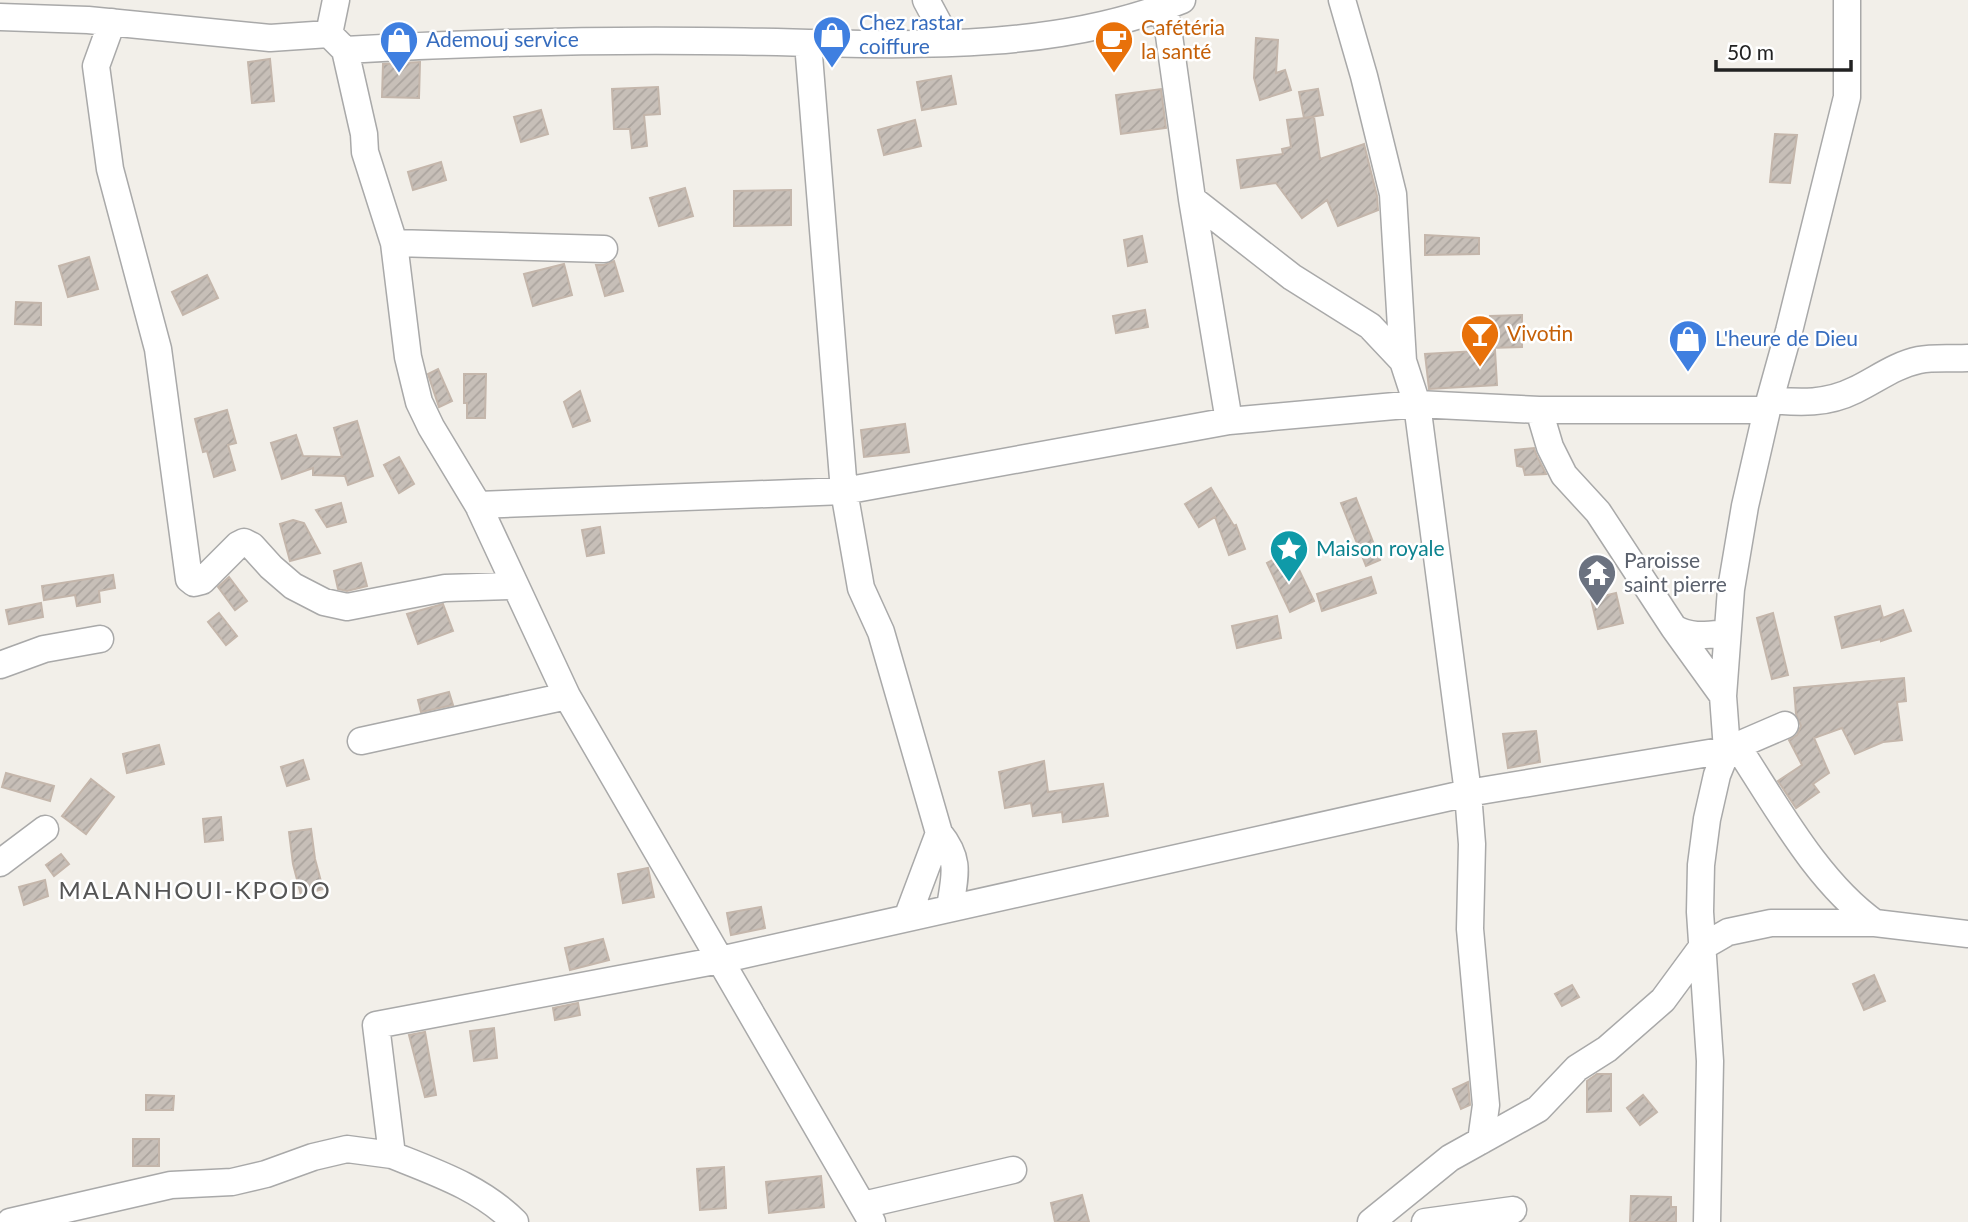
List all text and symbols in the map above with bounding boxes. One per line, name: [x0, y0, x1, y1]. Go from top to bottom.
place label: Chez rastar coiffure: [859, 9, 964, 58]
shop icon: Chez rastar coiffure: [811, 14, 853, 69]
place label: Cafétéria la santé: [1141, 14, 1225, 63]
shop icon: Ademouj service: [378, 19, 420, 74]
cafe icon: Cafétéria la santé: [1093, 19, 1135, 74]
place label: Ademouj service: [426, 26, 579, 51]
scale bar: [1716, 28, 1851, 72]
text: 50 m: [1727, 39, 1774, 64]
bar icon: Vivotin: [1459, 313, 1501, 368]
shop icon: L'heure de Dieu: [1667, 318, 1709, 373]
place label: Vivotin: [1507, 320, 1573, 345]
place label: L'heure de Dieu: [1715, 325, 1858, 350]
place icon: Maison royale: [1268, 528, 1310, 583]
place label: Maison royale: [1316, 535, 1445, 560]
place label: Paroisse saint pierre: [1624, 547, 1727, 596]
temple icon: Paroisse saint pierre: [1576, 552, 1618, 607]
district label: MALANHOUI-KPODO: [58, 875, 332, 904]

